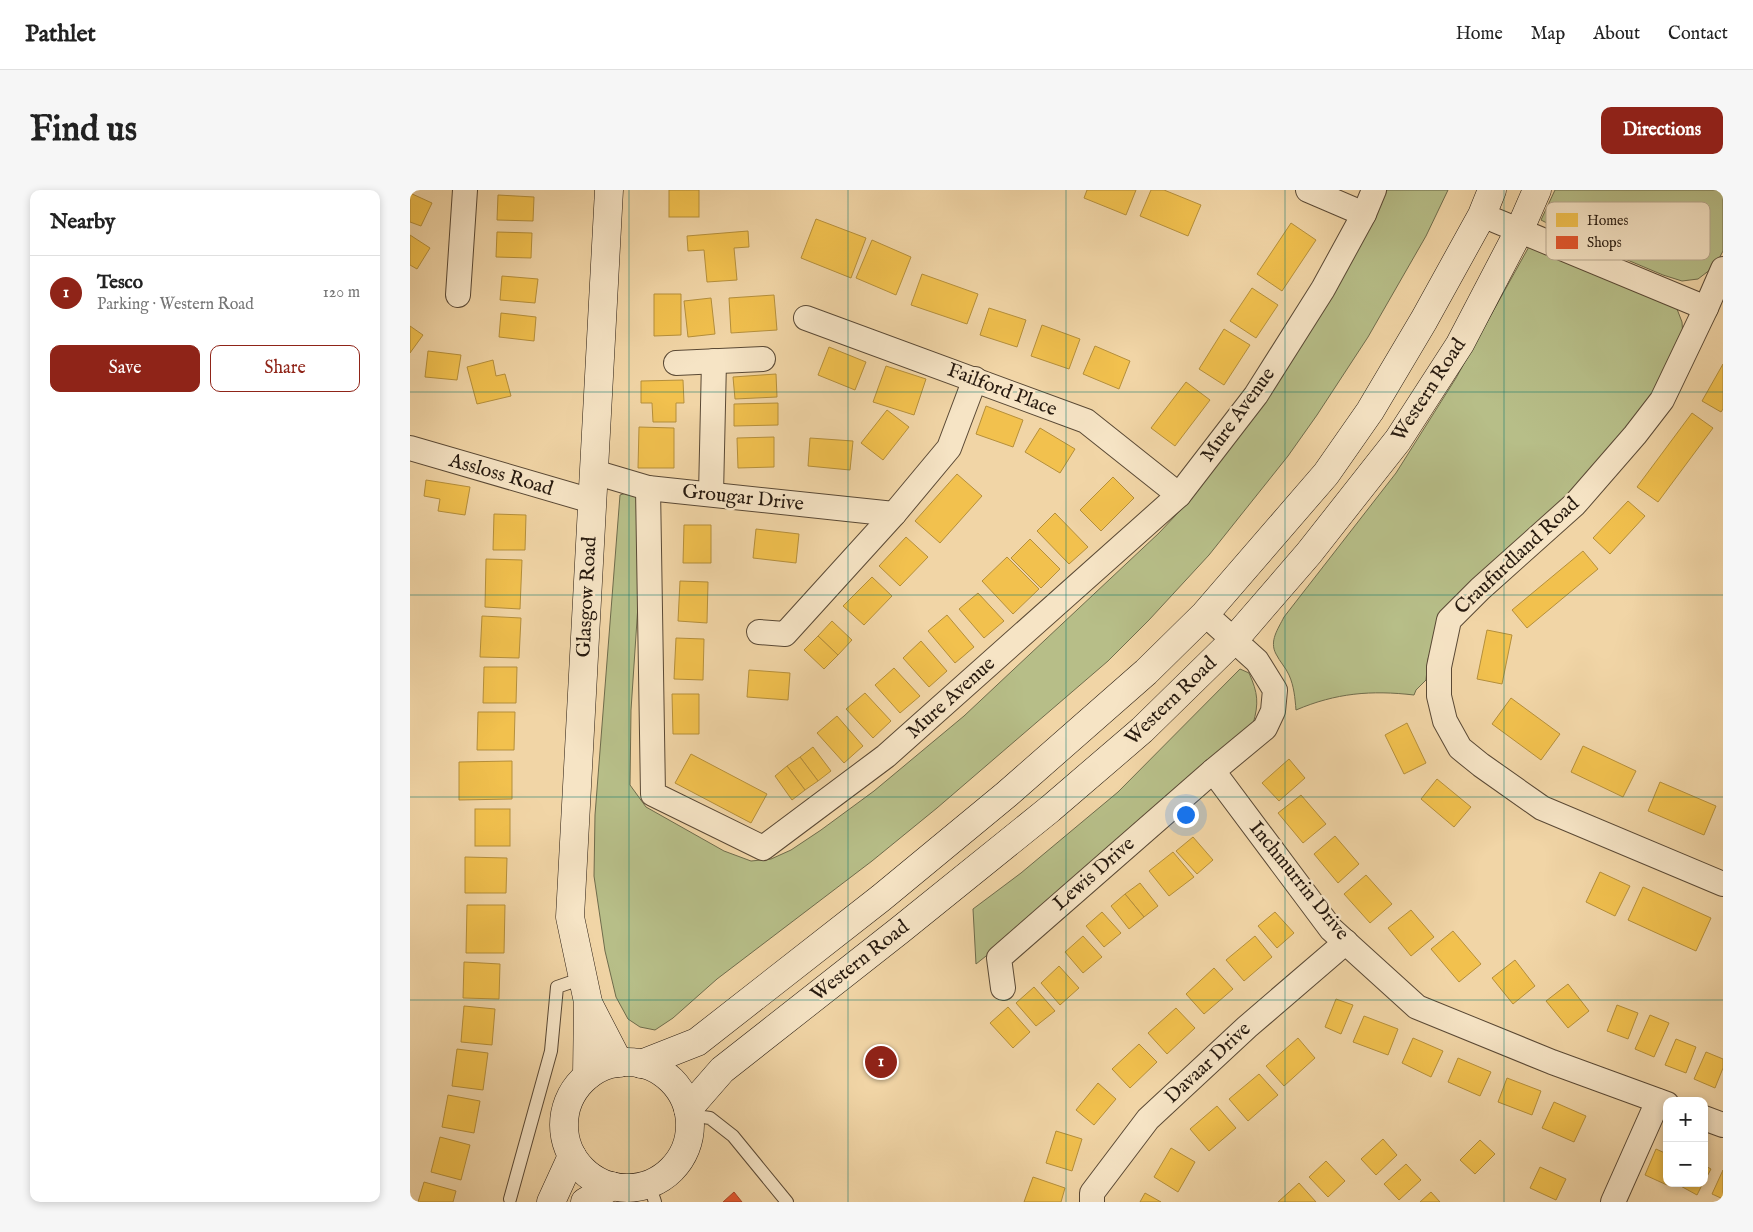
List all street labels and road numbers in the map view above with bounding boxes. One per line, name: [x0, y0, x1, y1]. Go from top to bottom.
street label: Western Road: [1386, 333, 1472, 446]
street label: Failford Place: [944, 358, 1060, 422]
street label: Mure Avenue: [1195, 363, 1281, 467]
street label: Assloss Road: [445, 448, 556, 502]
street label: Grougar Drive: [681, 479, 805, 517]
street label: Craufurdland Road: [1450, 492, 1585, 620]
street label: Glasgow Road: [571, 536, 603, 658]
street label: Western Road: [1120, 651, 1222, 751]
street label: Mure Avenue: [901, 652, 1001, 744]
street label: Inchmurrin Drive: [1243, 816, 1355, 946]
street label: Lewis Drive: [1048, 832, 1140, 916]
street label: Western Road: [806, 915, 914, 1007]
street label: Davaar Drive: [1160, 1017, 1256, 1109]

